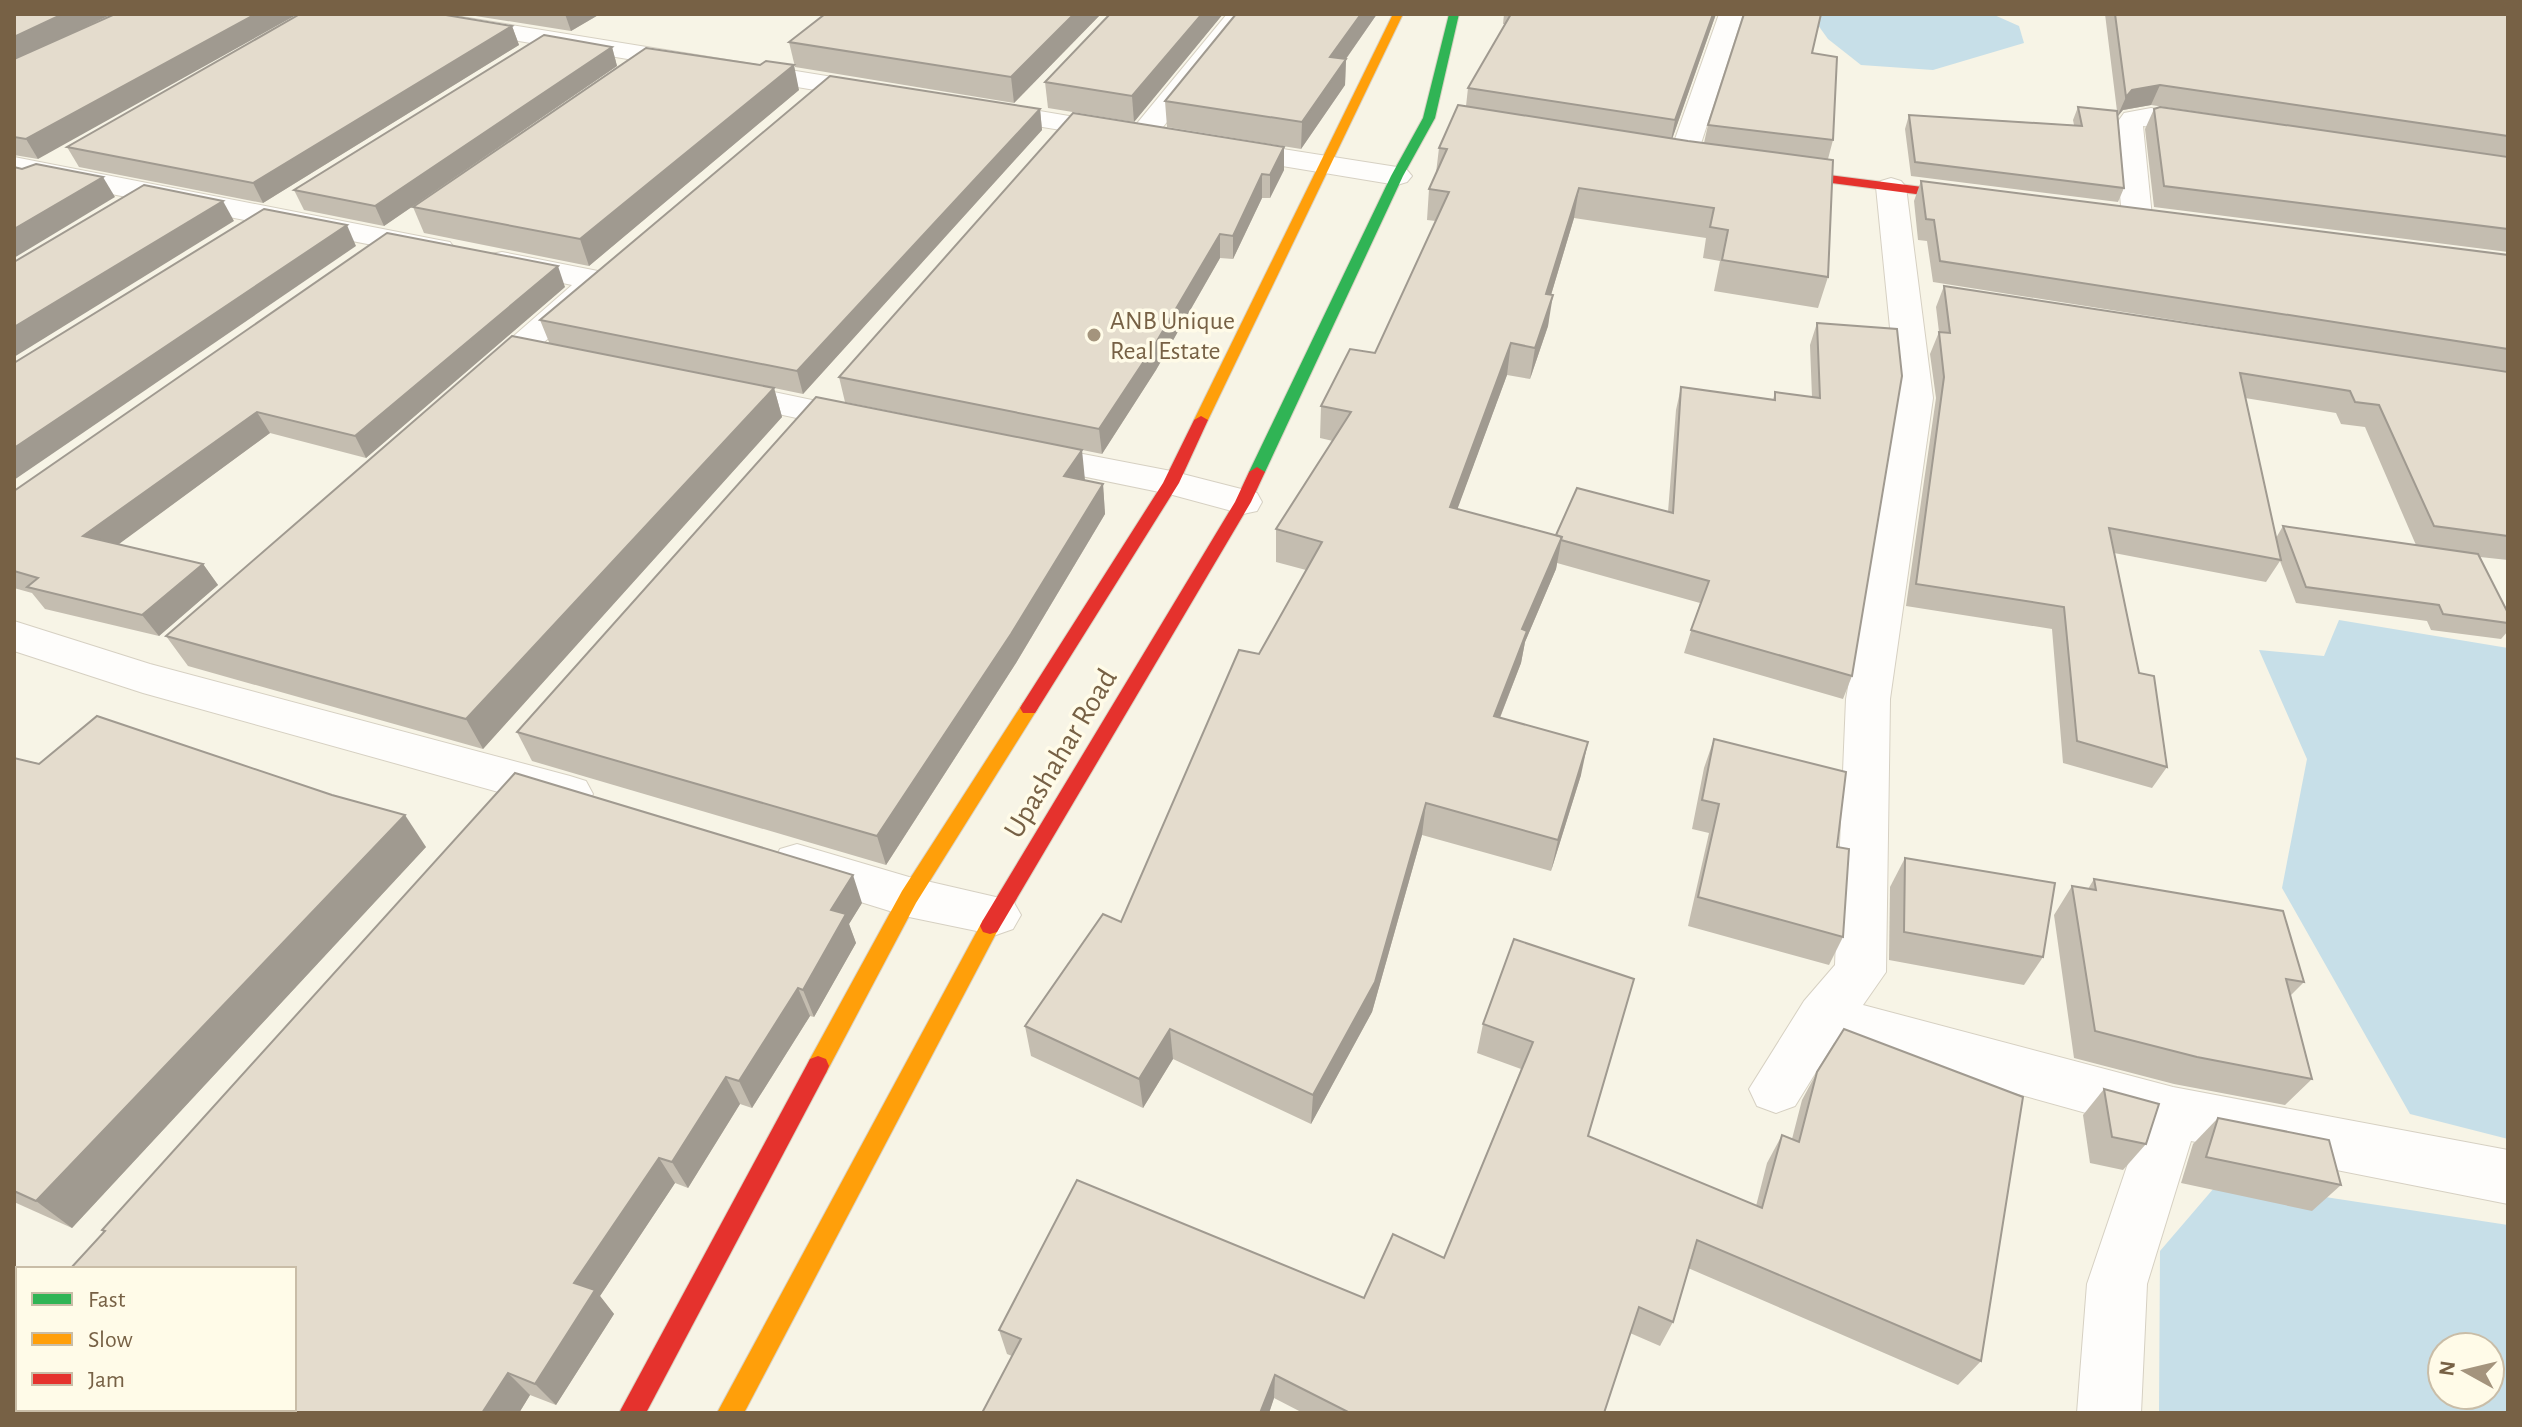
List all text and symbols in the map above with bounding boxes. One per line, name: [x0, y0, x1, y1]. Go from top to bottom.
place label: ANB Unique Real Estate: [1110, 308, 1235, 364]
marker: ANB Unique Real Estate: [1085, 326, 1103, 344]
street label: Upashahar Road: [999, 664, 1123, 843]
legend: [16, 1267, 296, 1411]
text: Fast: [88, 1288, 126, 1312]
text: Slow: [88, 1328, 133, 1352]
north arrow: [2426, 1331, 2506, 1411]
text: N: [2435, 1359, 2459, 1377]
text: Jam: [88, 1368, 125, 1392]

